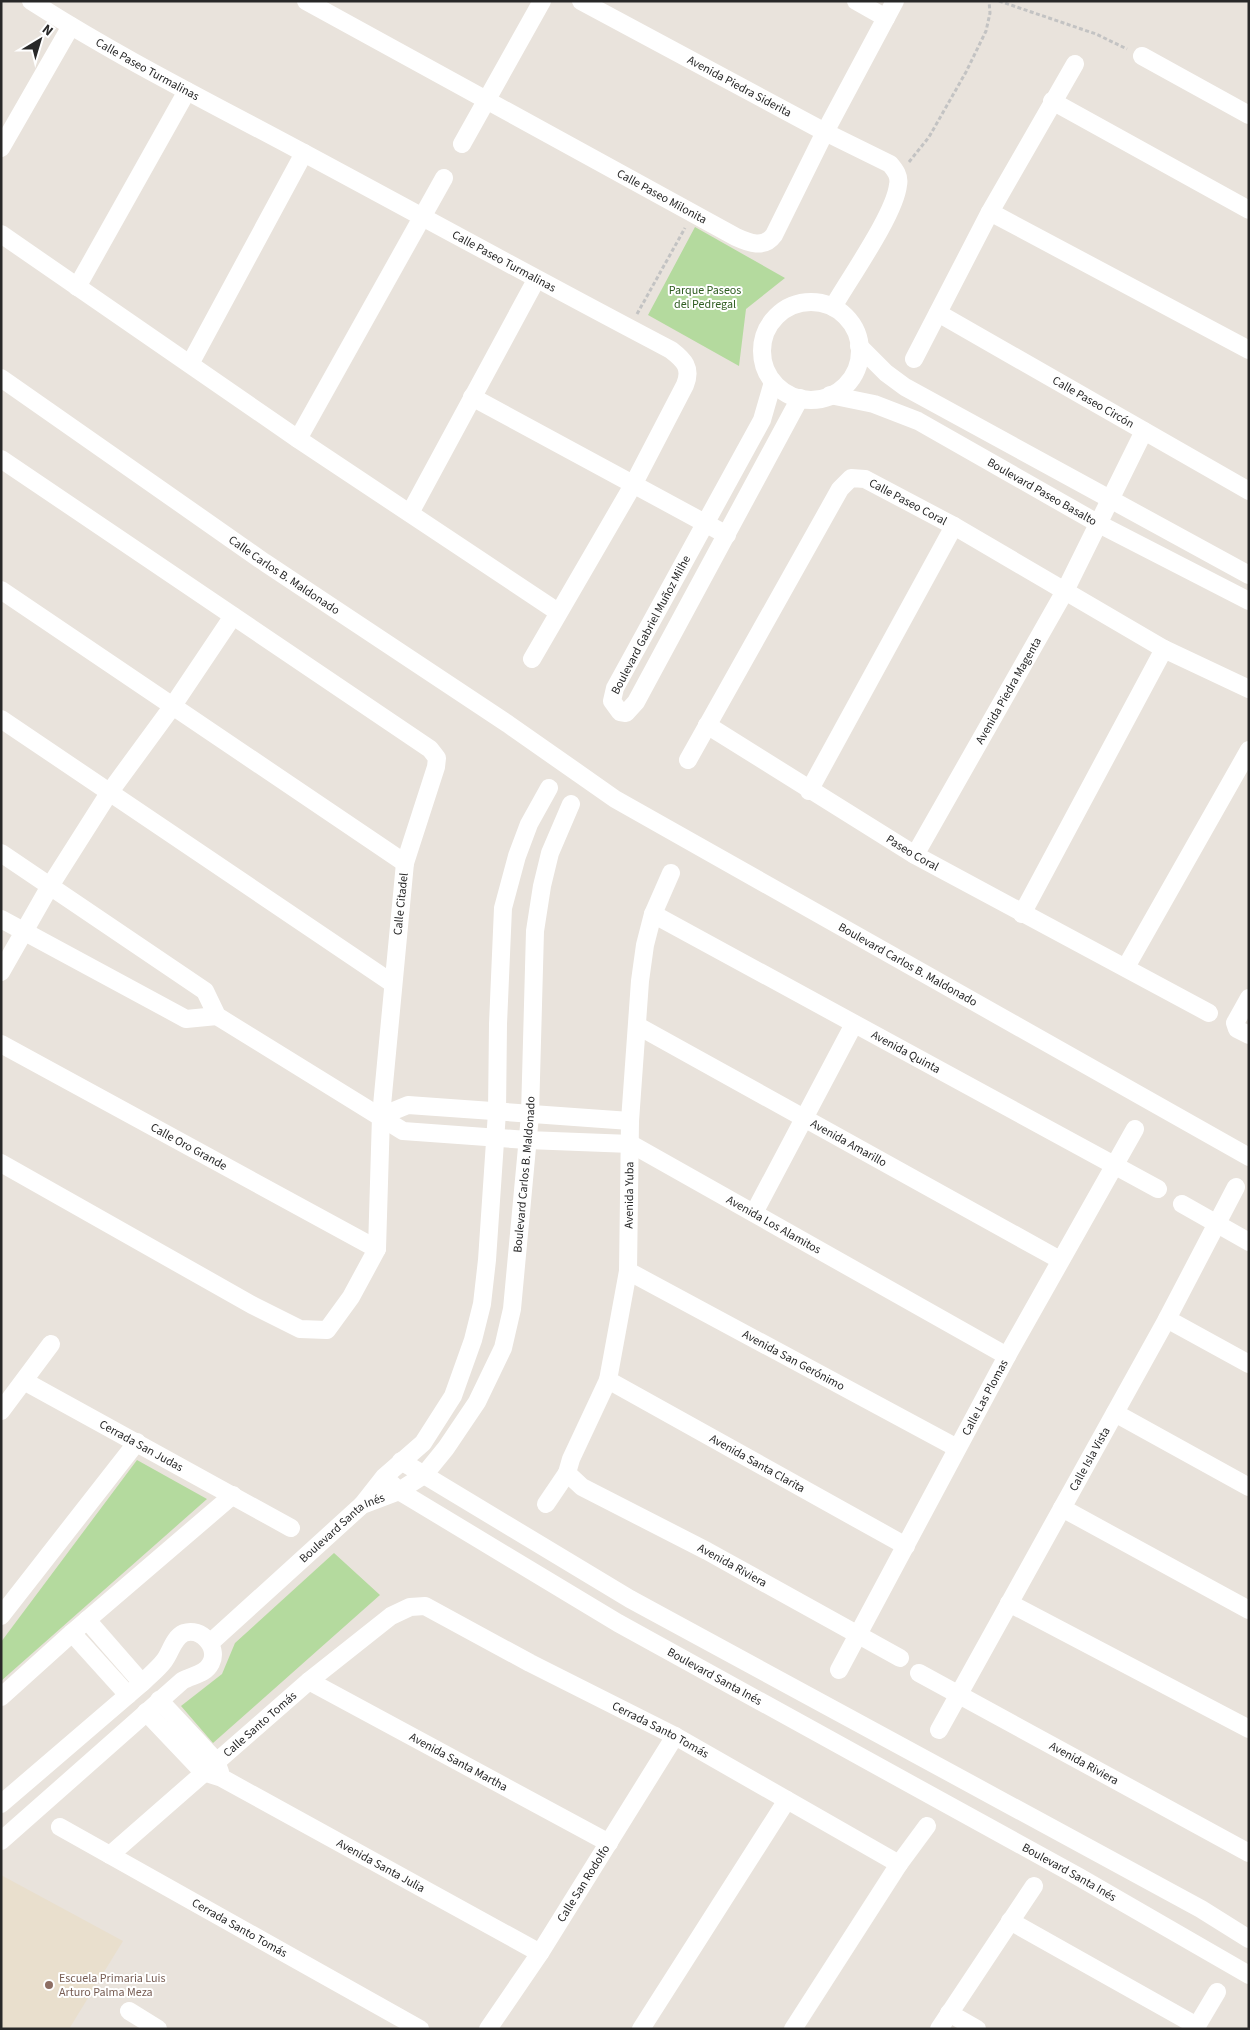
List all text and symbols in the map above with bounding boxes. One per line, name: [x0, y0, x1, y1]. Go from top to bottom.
north arrow: [15, 15, 65, 65]
text: N: [38, 20, 57, 41]
street label: Calle Paseo Turmalinas: [93, 34, 202, 105]
street label: Avenida Piedra Siderita: [684, 51, 795, 121]
street label: Calle Paseo Milonita: [614, 165, 710, 228]
street label: Calle Paseo Turmalinas: [449, 226, 559, 296]
park label: Parque Paseos del Pedregal: [669, 282, 741, 313]
street label: Calle Paseo Circón: [1049, 372, 1137, 432]
street label: Boulevard Paseo Basalto: [984, 454, 1100, 530]
street label: Calle Paseo Coral: [866, 474, 950, 529]
street label: Calle Carlos B. Maldonado: [225, 531, 343, 619]
street label: Boulevard Gabriel Muñoz Milhe: [607, 552, 695, 698]
street label: Avenida Piedra Magenta: [971, 634, 1046, 747]
street label: Paseo Coral: [883, 831, 942, 875]
street label: Calle Citadel: [389, 872, 413, 936]
street label: Boulevard Carlos B. Maldonado: [835, 918, 981, 1010]
street label: Avenida Quinta: [868, 1026, 944, 1077]
street label: Boulevard Carlos B. Maldonado: [509, 1096, 539, 1253]
street label: Avenida Amarillo: [808, 1115, 890, 1171]
street label: Calle Oro Grande: [148, 1119, 230, 1174]
street label: Avenida Yuba: [620, 1161, 638, 1229]
street label: Avenida Los Alamitos: [723, 1191, 824, 1258]
street label: Avenida San Gerónimo: [739, 1326, 848, 1395]
street label: Calle Las Plomas: [957, 1356, 1012, 1439]
street label: Cerrada San Judas: [96, 1416, 186, 1476]
street label: Calle Isla Vista: [1065, 1424, 1114, 1494]
street label: Avenida Santa Clarita: [707, 1430, 808, 1497]
street label: Boulevard Santa Inés: [295, 1489, 387, 1567]
street label: Avenida Riviera: [695, 1539, 770, 1591]
street label: Boulevard Santa Inés: [664, 1643, 765, 1709]
street label: Calle Santo Tomás: [219, 1687, 300, 1761]
street label: Cerrada Santo Tomás: [609, 1697, 712, 1762]
street label: Avenida Santa Martha: [406, 1728, 511, 1795]
street label: Avenida Riviera: [1046, 1737, 1122, 1789]
street label: Avenida Santa Julia: [334, 1834, 428, 1897]
street label: Boulevard Santa Inés: [1019, 1839, 1120, 1905]
street label: Calle San Rodolfo: [553, 1841, 614, 1925]
street label: Cerrada Santo Tomás: [189, 1894, 291, 1961]
place label: Escuela Primaria Luis Arturo Palma Meza: [59, 1970, 166, 2001]
marker: Escuela Primaria Luis Arturo Palma Meza: [43, 1979, 55, 1991]

